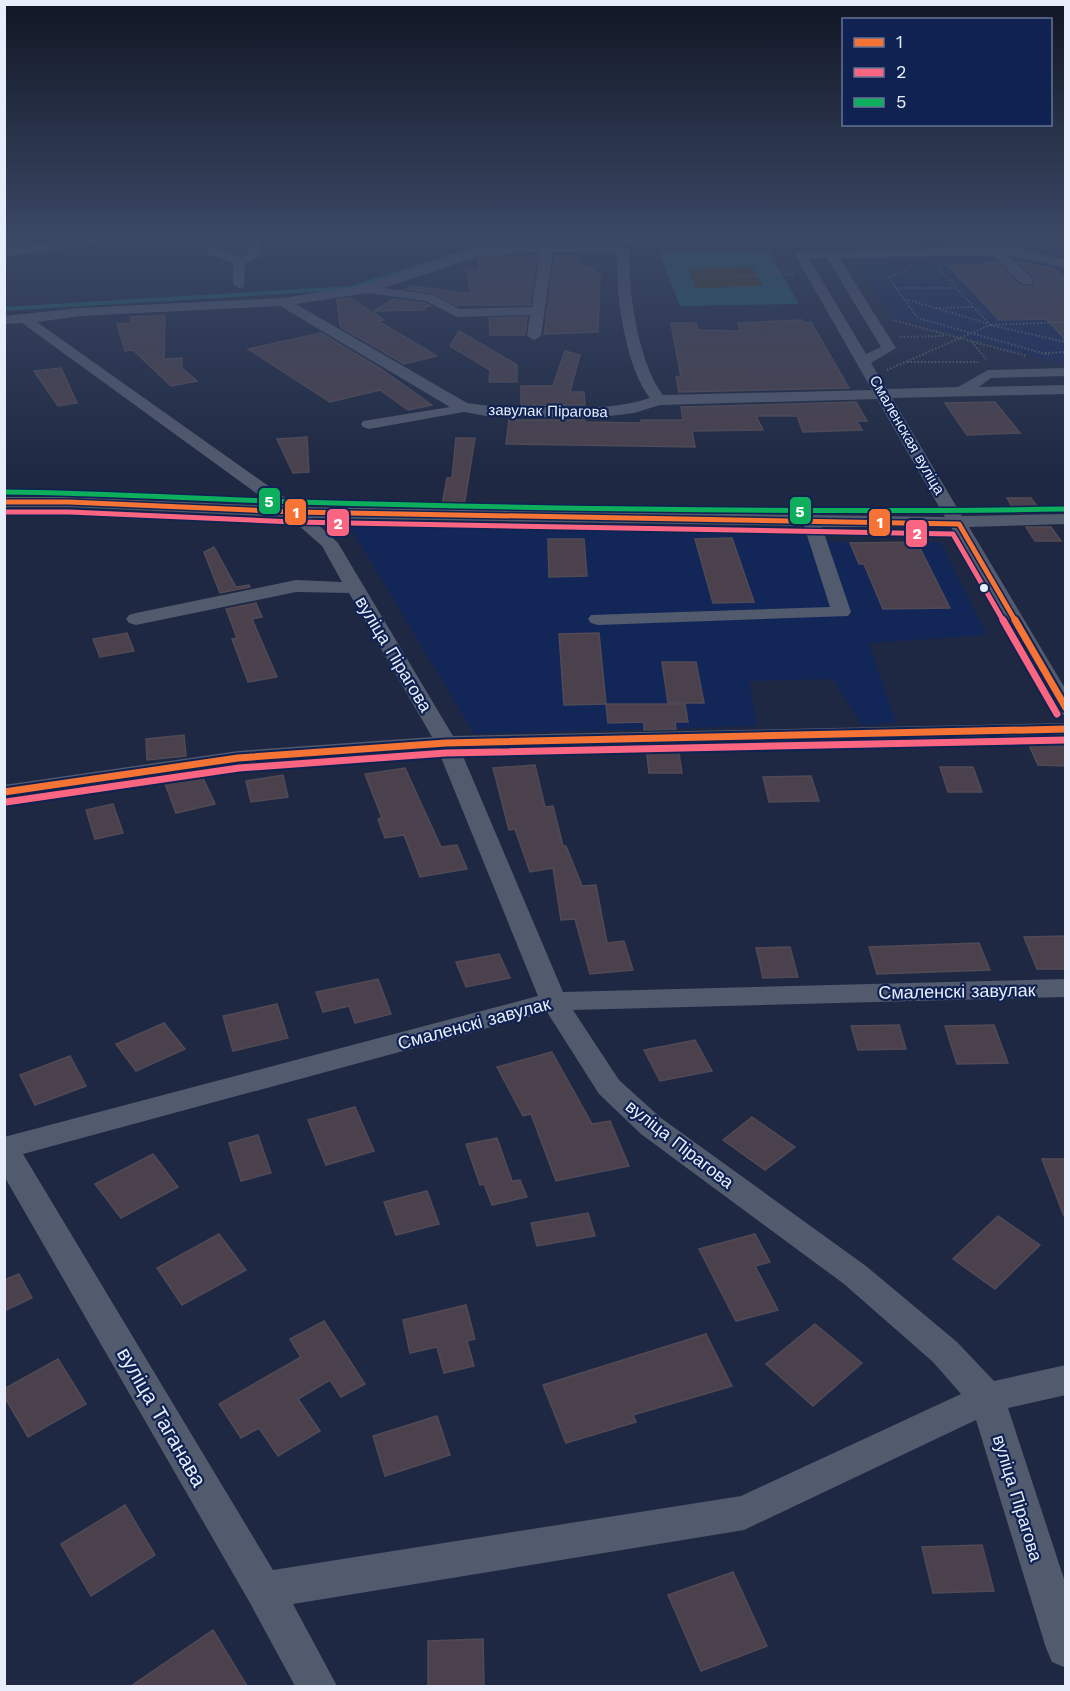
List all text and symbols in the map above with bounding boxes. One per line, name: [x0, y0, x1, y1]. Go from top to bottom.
legend: [842, 18, 1052, 126]
text: 1: [896, 31, 903, 52]
text: 2: [896, 61, 907, 82]
text: 5: [896, 91, 906, 112]
street label: Смаленская вуліца: [866, 372, 949, 498]
street label: завулак Пірагова: [488, 401, 608, 421]
line badge: 5: [258, 487, 281, 515]
text: 5: [264, 492, 274, 511]
line badge: 5: [789, 496, 812, 525]
line badge: 1: [284, 498, 307, 526]
text: 5: [795, 502, 805, 521]
text: 1: [293, 503, 299, 522]
line badge: 2: [326, 508, 350, 537]
line badge: 1: [868, 508, 891, 537]
text: 1: [877, 513, 883, 532]
text: 2: [333, 514, 343, 533]
line badge: 2: [905, 519, 928, 548]
text: 2: [912, 524, 922, 543]
unlabelled marker: [978, 582, 990, 594]
street label: вуліца Пірагова: [351, 592, 437, 717]
street label: Смаленскі завулак: [878, 979, 1036, 1003]
street label: Смаленскі завулак: [395, 992, 553, 1053]
street label: вуліца Пірагова: [622, 1095, 739, 1193]
street label: вуліца Таганава: [112, 1343, 212, 1491]
street label: вуліца Пірагова: [989, 1432, 1048, 1565]

